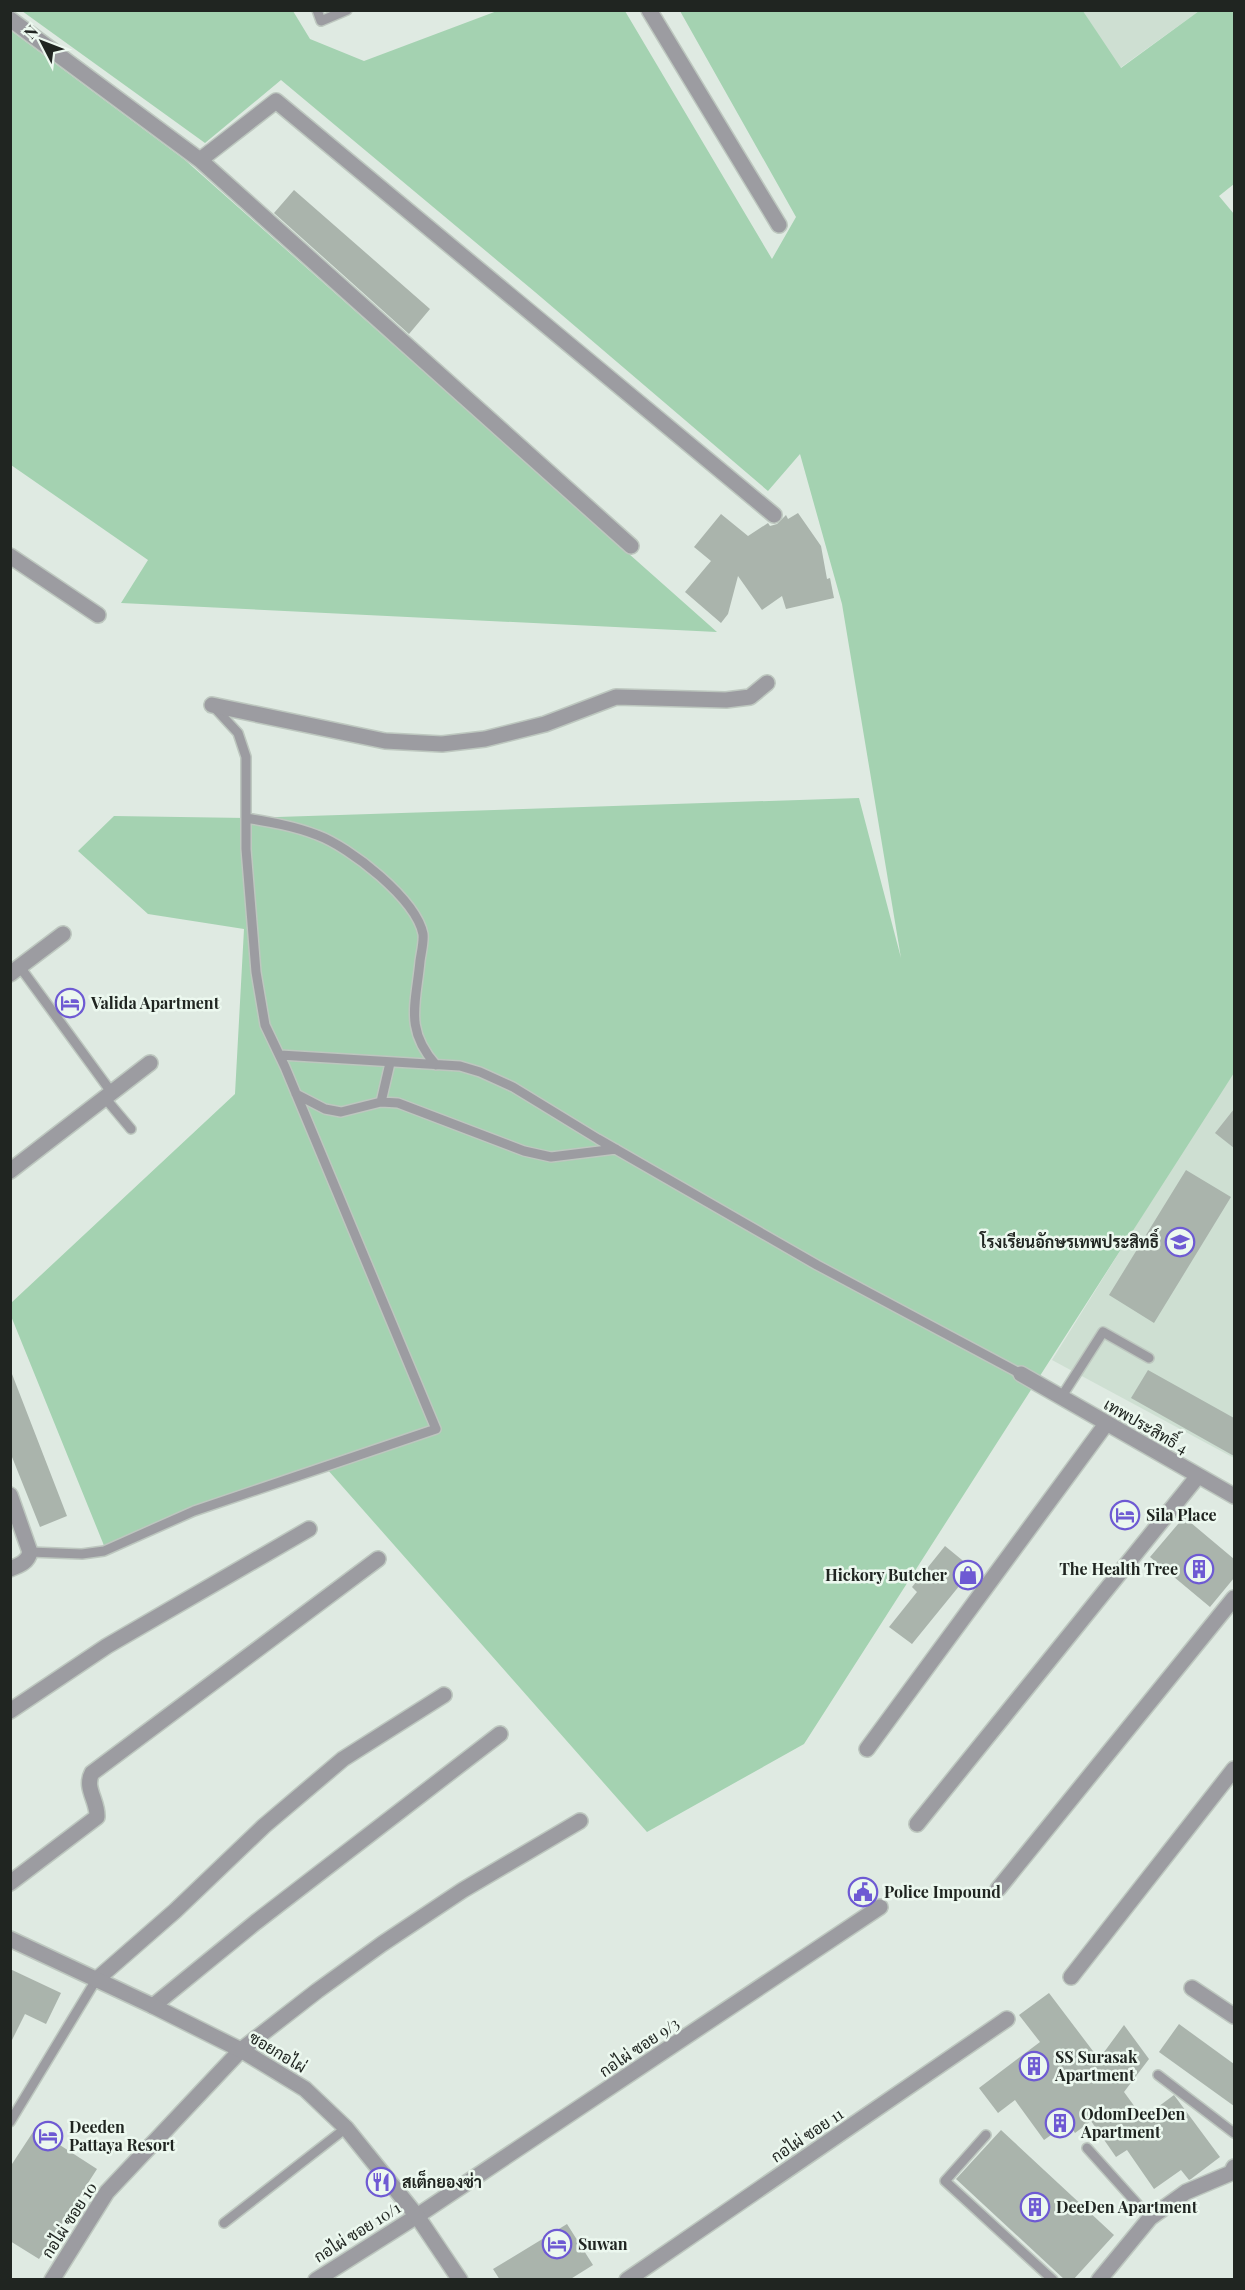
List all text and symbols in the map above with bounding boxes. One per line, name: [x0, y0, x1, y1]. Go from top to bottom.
north arrow: [12, 12, 72, 72]
text: N: [19, 20, 42, 43]
hotel icon: Valida Apartment: [54, 987, 86, 1019]
place label: Valida Apartment: [90, 992, 220, 1013]
school or university icon: โรงเรียนอักษรเทพประสิทธิ์: [1164, 1226, 1196, 1258]
place label: โรงเรียนอักษรเทพประสิทธิ์: [979, 1227, 1159, 1252]
street label: เทพประสิทธิ์ 4: [1100, 1390, 1194, 1458]
hotel icon: Sila Place: [1109, 1499, 1141, 1531]
place label: Sila Place: [1146, 1504, 1217, 1525]
building icon: The Health Tree: [1183, 1553, 1215, 1585]
place label: The Health Tree: [1059, 1558, 1178, 1579]
shop icon: Hickory Butcher: [952, 1559, 984, 1591]
place label: Hickory Butcher: [825, 1564, 948, 1585]
public building icon: Police Impound: [847, 1876, 879, 1908]
place label: Police Impound: [884, 1881, 1001, 1902]
street label: กอไผ่ ซอย 9/3: [595, 2012, 683, 2081]
street label: ซอยกอไผ่: [246, 2026, 311, 2077]
place label: SS Surasak Apartment: [1054, 2046, 1138, 2085]
building icon: SS Surasak Apartment: [1018, 2050, 1050, 2082]
street label: กอไผ่ ซอย 11: [766, 2103, 847, 2167]
place label: OdomDeeDen Apartment: [1080, 2103, 1186, 2142]
building icon: OdomDeeDen Apartment: [1044, 2107, 1076, 2139]
place label: Deeden Pattaya Resort: [69, 2116, 175, 2155]
hotel icon: Deeden Pattaya Resort: [32, 2120, 64, 2152]
restaurant icon: สเต็กยองซ่า: [365, 2166, 397, 2198]
place label: สเต็กยองซ่า: [402, 2169, 482, 2192]
street label: กอไผ่ ซอย 10: [36, 2178, 101, 2262]
building icon: DeeDen Apartment: [1019, 2191, 1051, 2223]
place label: DeeDen Apartment: [1056, 2196, 1198, 2217]
street label: กอไผ่ ซอย 10/1: [309, 2197, 404, 2267]
hotel icon: Suwan: [541, 2228, 573, 2260]
place label: Suwan: [578, 2233, 628, 2254]

